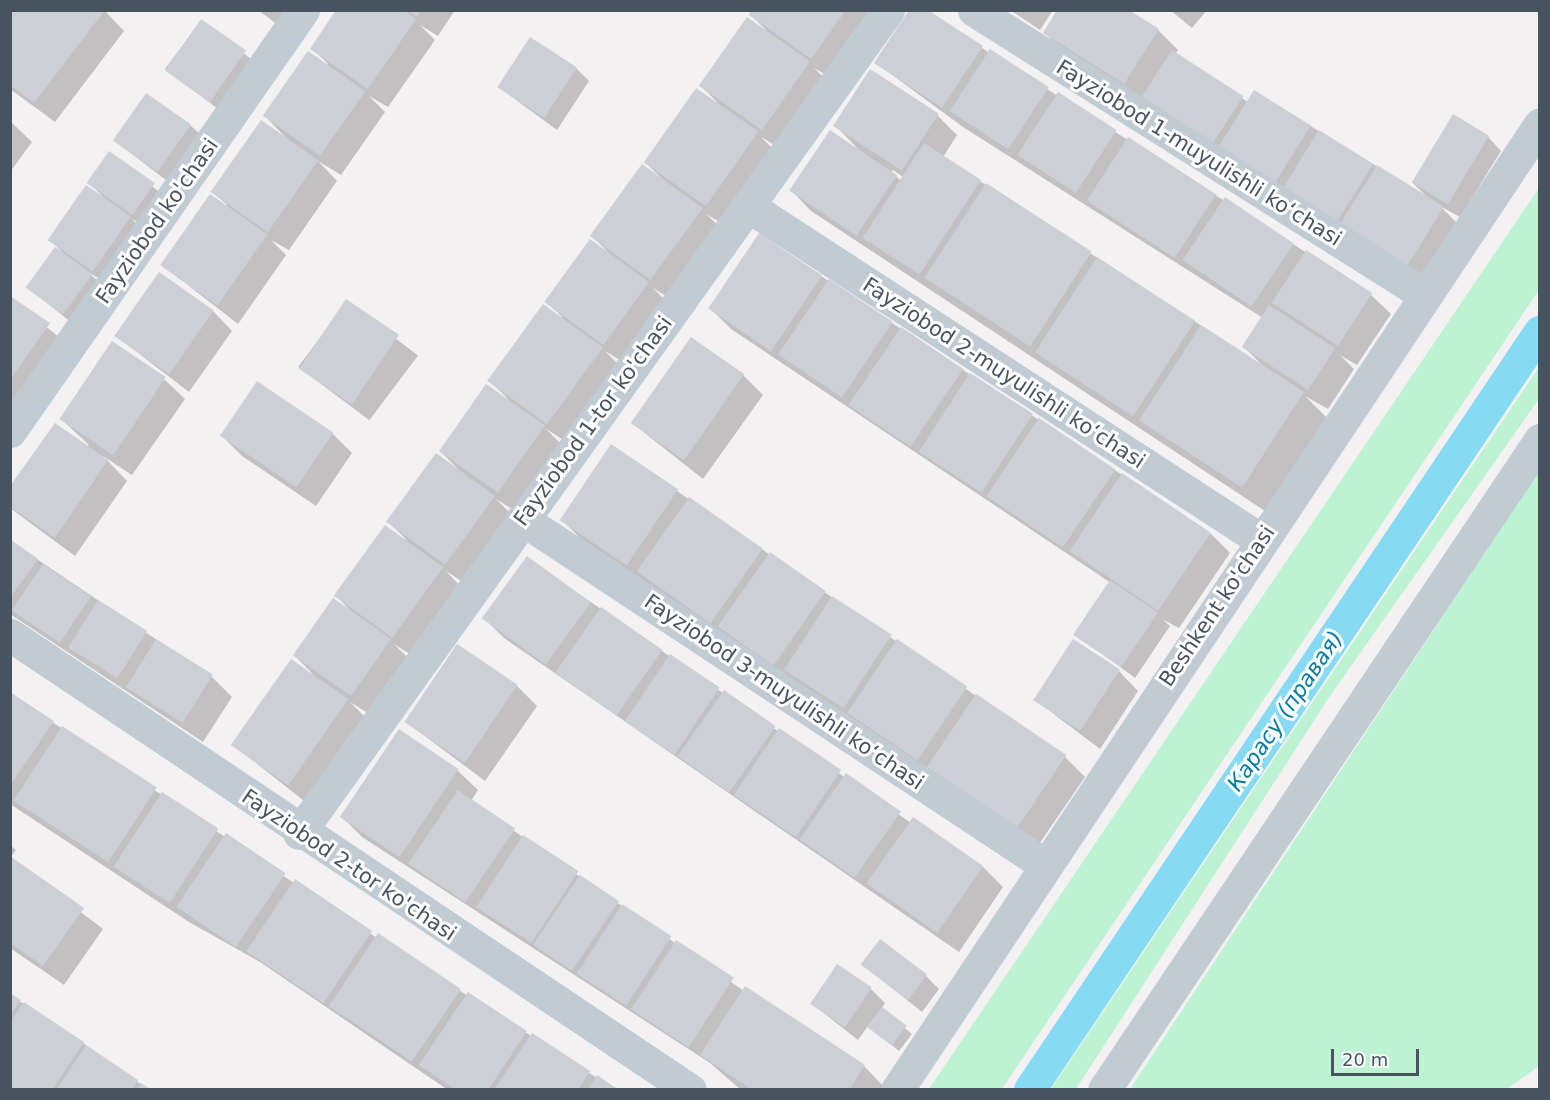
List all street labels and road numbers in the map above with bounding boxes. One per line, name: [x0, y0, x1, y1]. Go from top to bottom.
street label: Fayziobod 1-muyulishli koʻchasi: [1052, 54, 1346, 252]
street label: Fayziobod ko'chasi: [91, 134, 223, 308]
street label: Fayziobod 2-muyulishli koʻchasi: [858, 272, 1150, 474]
street label: Fayziobod 1-tor ko'chasi: [508, 311, 678, 531]
street label: Beshkent ko'chasi: [1154, 521, 1280, 691]
street label: Fayziobod 3-muyulishli koʻchasi: [640, 589, 928, 795]
street label: Fayziobod 2-tor ko'chasi: [237, 784, 461, 946]

